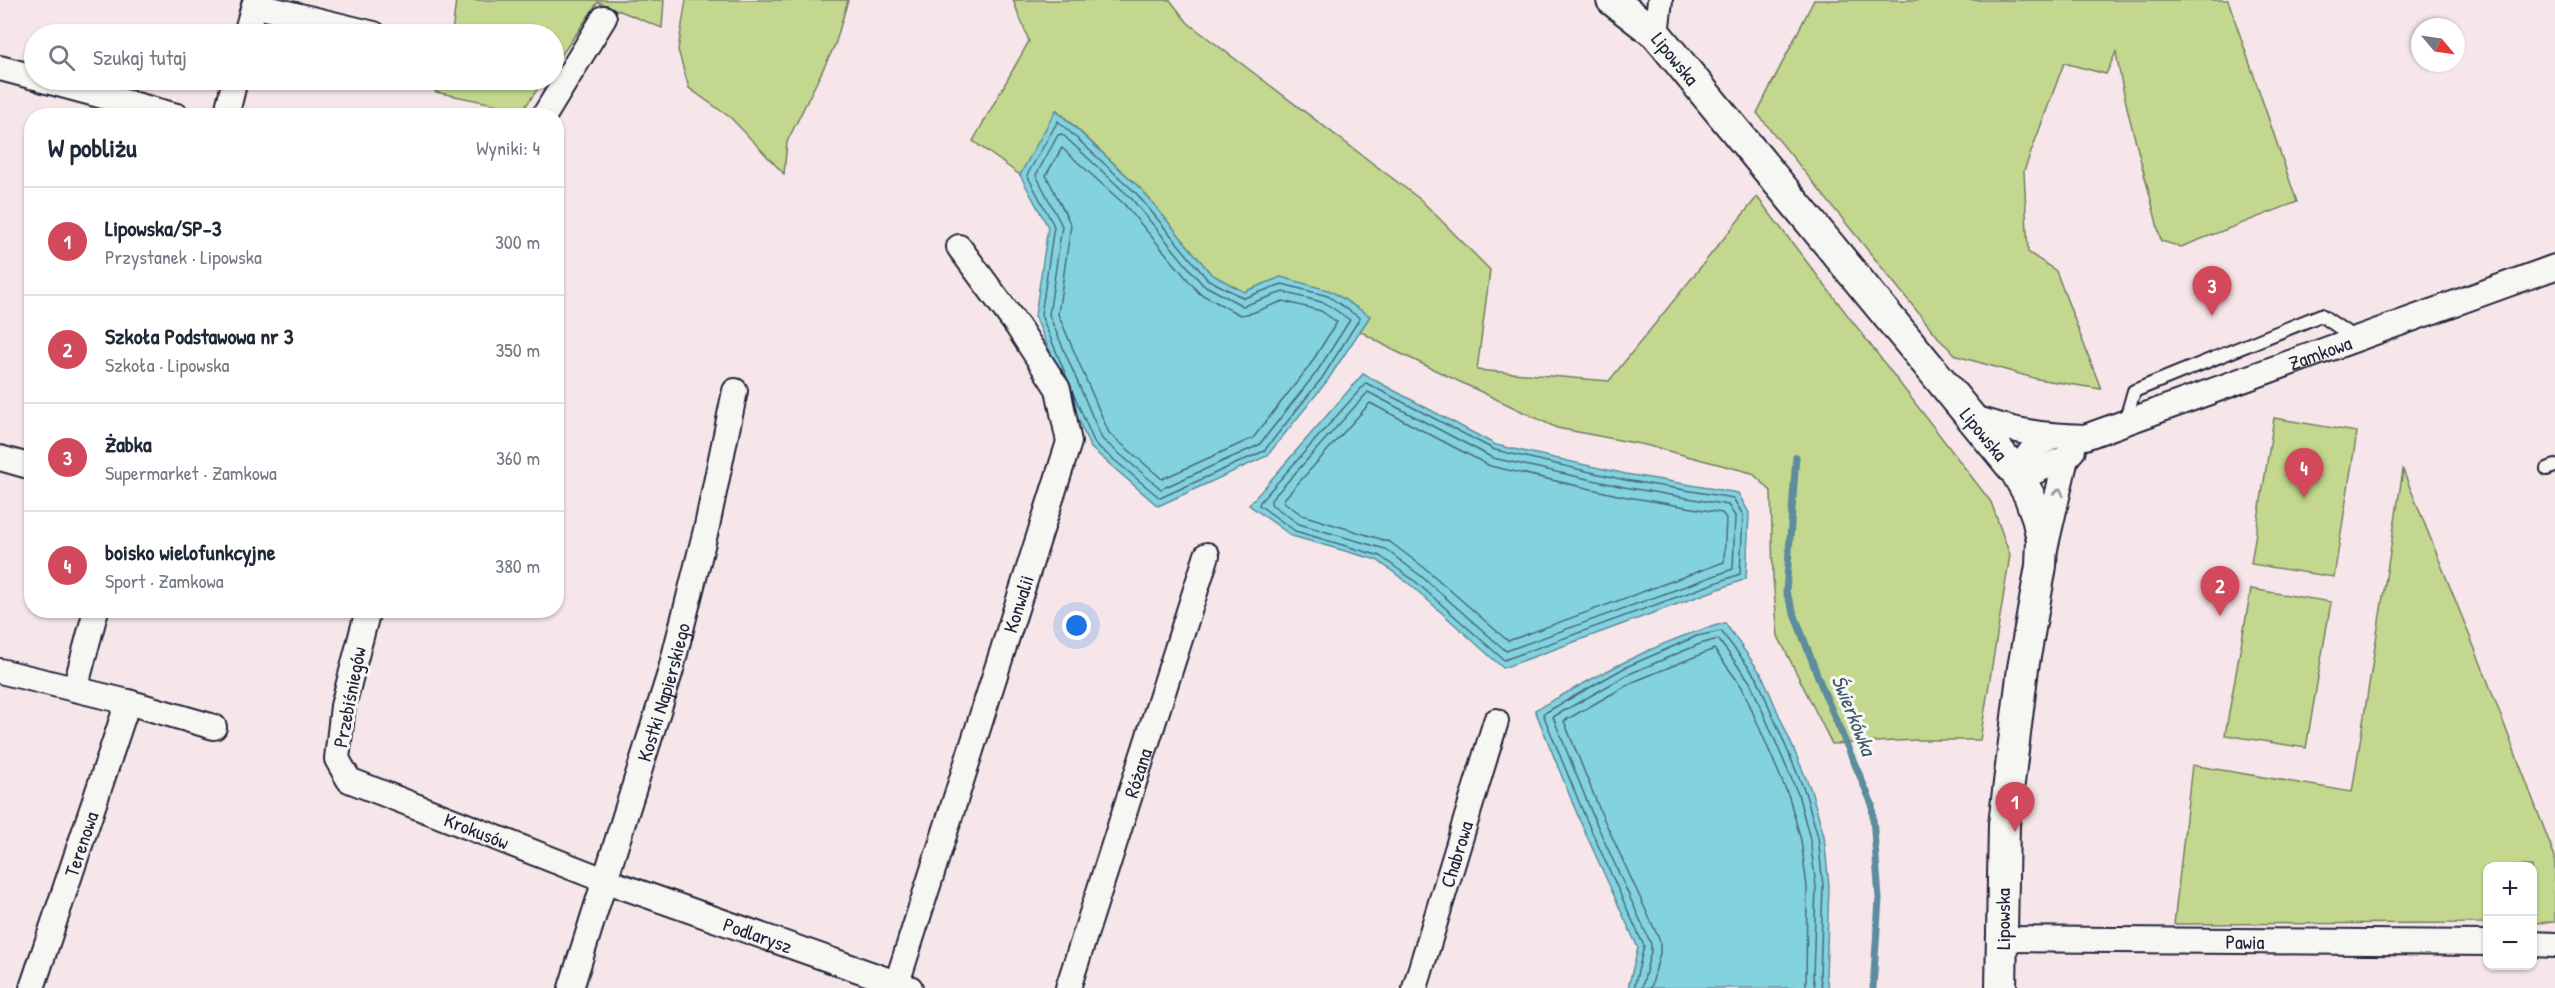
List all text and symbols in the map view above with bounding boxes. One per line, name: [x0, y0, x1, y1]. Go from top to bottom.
north arrow: [2411, 18, 2465, 72]
search box: [24, 24, 564, 90]
street label: Lipowska: [1646, 26, 1706, 91]
icon: search: [45, 41, 78, 74]
text: Szukaj tutaj: [93, 42, 187, 72]
text: W pobliżu: [48, 130, 137, 165]
text: Wyniki: 4: [476, 134, 540, 161]
text: Lipowska/SP-3: [105, 213, 222, 243]
text: 1: [64, 228, 71, 255]
text: 300 m: [495, 228, 540, 255]
text: Przystanek · Lipowska: [105, 243, 262, 270]
pin: 3: [2192, 266, 2232, 316]
text: Szkoła Podstawowa nr 3: [105, 321, 294, 351]
street label: Zamkowa: [2285, 328, 2355, 376]
text: 2: [63, 336, 72, 363]
text: 350 m: [495, 336, 540, 363]
text: Szkoła · Lipowska: [105, 351, 229, 378]
street label: Lipowska: [1955, 401, 2015, 466]
text: Żabka: [105, 429, 152, 459]
text: 3: [63, 444, 72, 471]
text: 360 m: [496, 444, 540, 471]
pin: 4: [2284, 448, 2324, 498]
text: Supermarket · Zamkowa: [105, 459, 277, 486]
one-way arrow: [2051, 487, 2064, 497]
text: boisko wielofunkcyjne: [105, 537, 275, 567]
text: 4: [64, 552, 71, 579]
text: 380 m: [495, 552, 540, 579]
pin: 2: [2200, 566, 2240, 616]
text: Sport · Zamkowa: [105, 567, 224, 594]
street label: Konwalii: [996, 572, 1039, 636]
your location: [1062, 611, 1091, 640]
street label: Kostki Napierskiego: [630, 620, 696, 765]
street label: Przebiśniegów: [326, 644, 372, 750]
water label: Świerkówka: [1825, 670, 1884, 762]
street label: Różana: [1117, 745, 1158, 801]
pin: 1: [1996, 782, 2034, 832]
street label: Krokusów: [440, 805, 513, 855]
street label: Terenowa: [57, 808, 104, 880]
street label: Chabrowa: [1433, 817, 1479, 891]
map controls: [2483, 862, 2537, 970]
button: +: [2483, 862, 2537, 916]
street label: Lipowska: [1989, 888, 2016, 950]
street label: Podlarysz: [720, 910, 796, 959]
button: −: [2483, 916, 2537, 970]
street label: Pawia: [2225, 927, 2265, 955]

